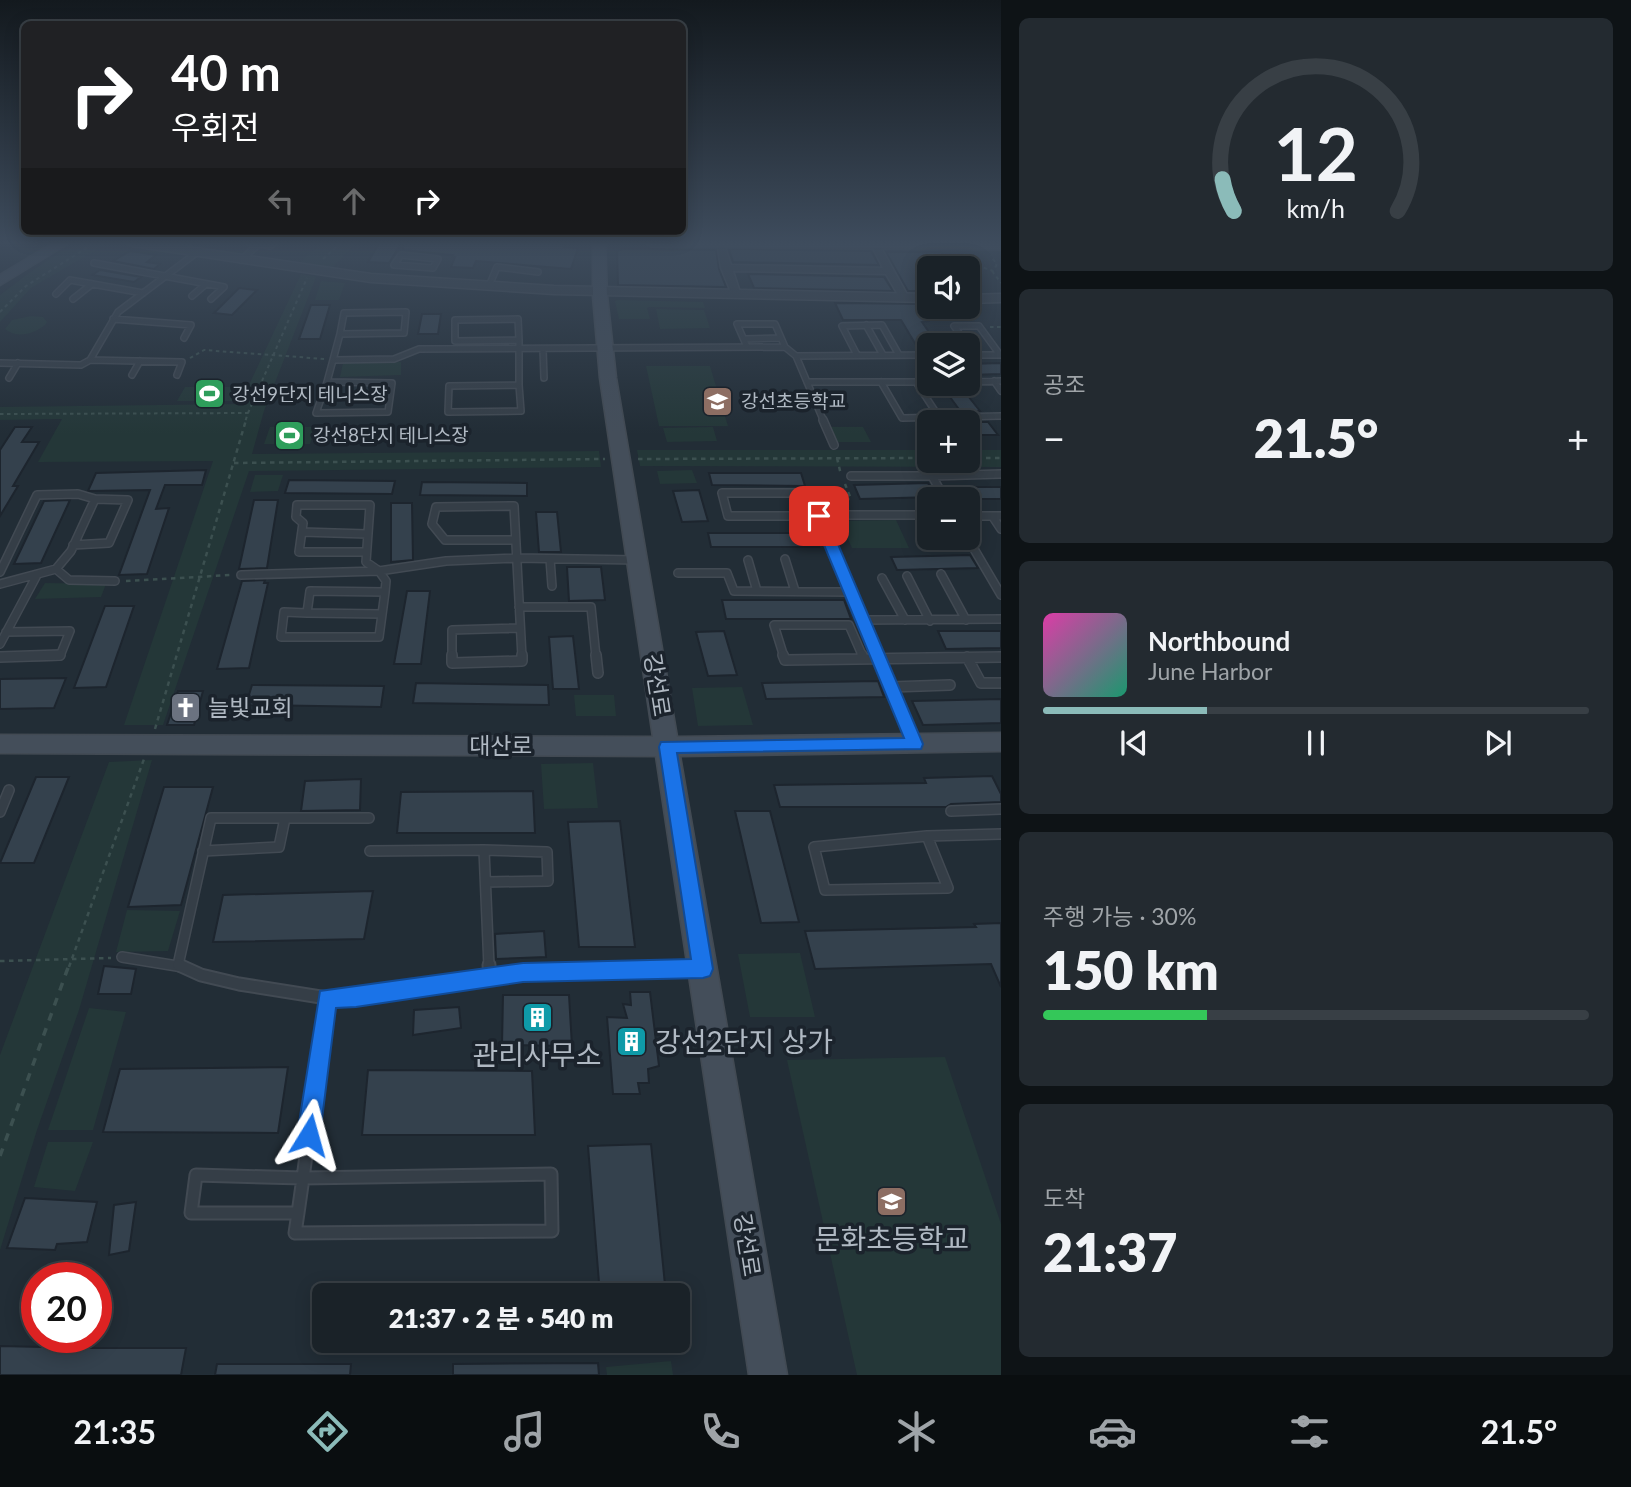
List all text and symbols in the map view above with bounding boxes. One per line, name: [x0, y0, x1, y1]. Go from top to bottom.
text: 40 m: [171, 43, 281, 101]
icon: right: [56, 49, 147, 140]
text: 우회전: [171, 107, 259, 146]
text: 12: [1274, 109, 1358, 197]
icon: left: [262, 182, 300, 220]
icon: ahead: [335, 182, 373, 220]
icon: right: [408, 182, 446, 220]
text: km/h: [1287, 193, 1345, 223]
map controls: [917, 256, 980, 550]
button: sound: [917, 256, 980, 319]
button: layers: [917, 333, 980, 396]
text: 공조: [1043, 370, 1085, 398]
sports icon: 강선9단지 테니스장: [192, 377, 226, 411]
place label: 강선9단지 테니스장: [232, 382, 388, 405]
school or university icon: 강선초등학교: [701, 384, 735, 418]
place label: 강선초등학교: [741, 389, 846, 412]
text: 21.5°: [1254, 407, 1378, 469]
button: +: [917, 410, 980, 473]
text: −: [1043, 415, 1065, 461]
text: +: [1567, 415, 1589, 461]
sports icon: 강선8단지 테니스장: [273, 418, 307, 452]
place label: 강선8단지 테니스장: [313, 423, 469, 446]
pin: [789, 486, 849, 546]
button: −: [917, 487, 980, 550]
icon: arrive: [800, 497, 838, 535]
text: Northbound: [1148, 625, 1290, 657]
street label: 강선로: [639, 651, 677, 718]
text: June Harbor: [1148, 657, 1272, 685]
church icon: 늘빛교회: [168, 691, 202, 725]
place label: 늘빛교회: [208, 693, 293, 721]
icon: previous: [1115, 724, 1153, 762]
icon: pause: [1297, 724, 1335, 762]
icon: next: [1479, 724, 1517, 762]
street label: 대산로: [469, 731, 533, 759]
text: 주행 가능 · 30%: [1043, 902, 1196, 930]
text: 150 km: [1043, 939, 1219, 1001]
building icon: 관리사무소: [520, 1001, 554, 1035]
place label: 강선2단지 상가: [655, 1024, 833, 1058]
building icon: 강선2단지 상가: [615, 1025, 649, 1059]
place label: 관리사무소: [473, 1037, 601, 1071]
position arrow: [272, 1098, 346, 1172]
text: 도착: [1043, 1184, 1085, 1212]
school or university icon: 문화초등학교: [875, 1185, 909, 1219]
street label: 강선로: [729, 1211, 767, 1278]
place label: 문화초등학교: [815, 1221, 969, 1255]
text: 21:37: [1043, 1221, 1177, 1283]
speed limit sign: 20: [21, 1262, 112, 1353]
text: 21:37 · 2 분 · 540 m: [389, 1302, 613, 1334]
icon: directions: [303, 1407, 352, 1456]
icon: music: [500, 1407, 549, 1456]
icon: phone: [696, 1407, 745, 1456]
icon: climate: [892, 1407, 941, 1456]
icon: car: [1088, 1407, 1137, 1456]
icon: filters: [1285, 1407, 1334, 1456]
text: 21:35: [74, 1412, 156, 1451]
text: 21.5°: [1481, 1412, 1557, 1451]

